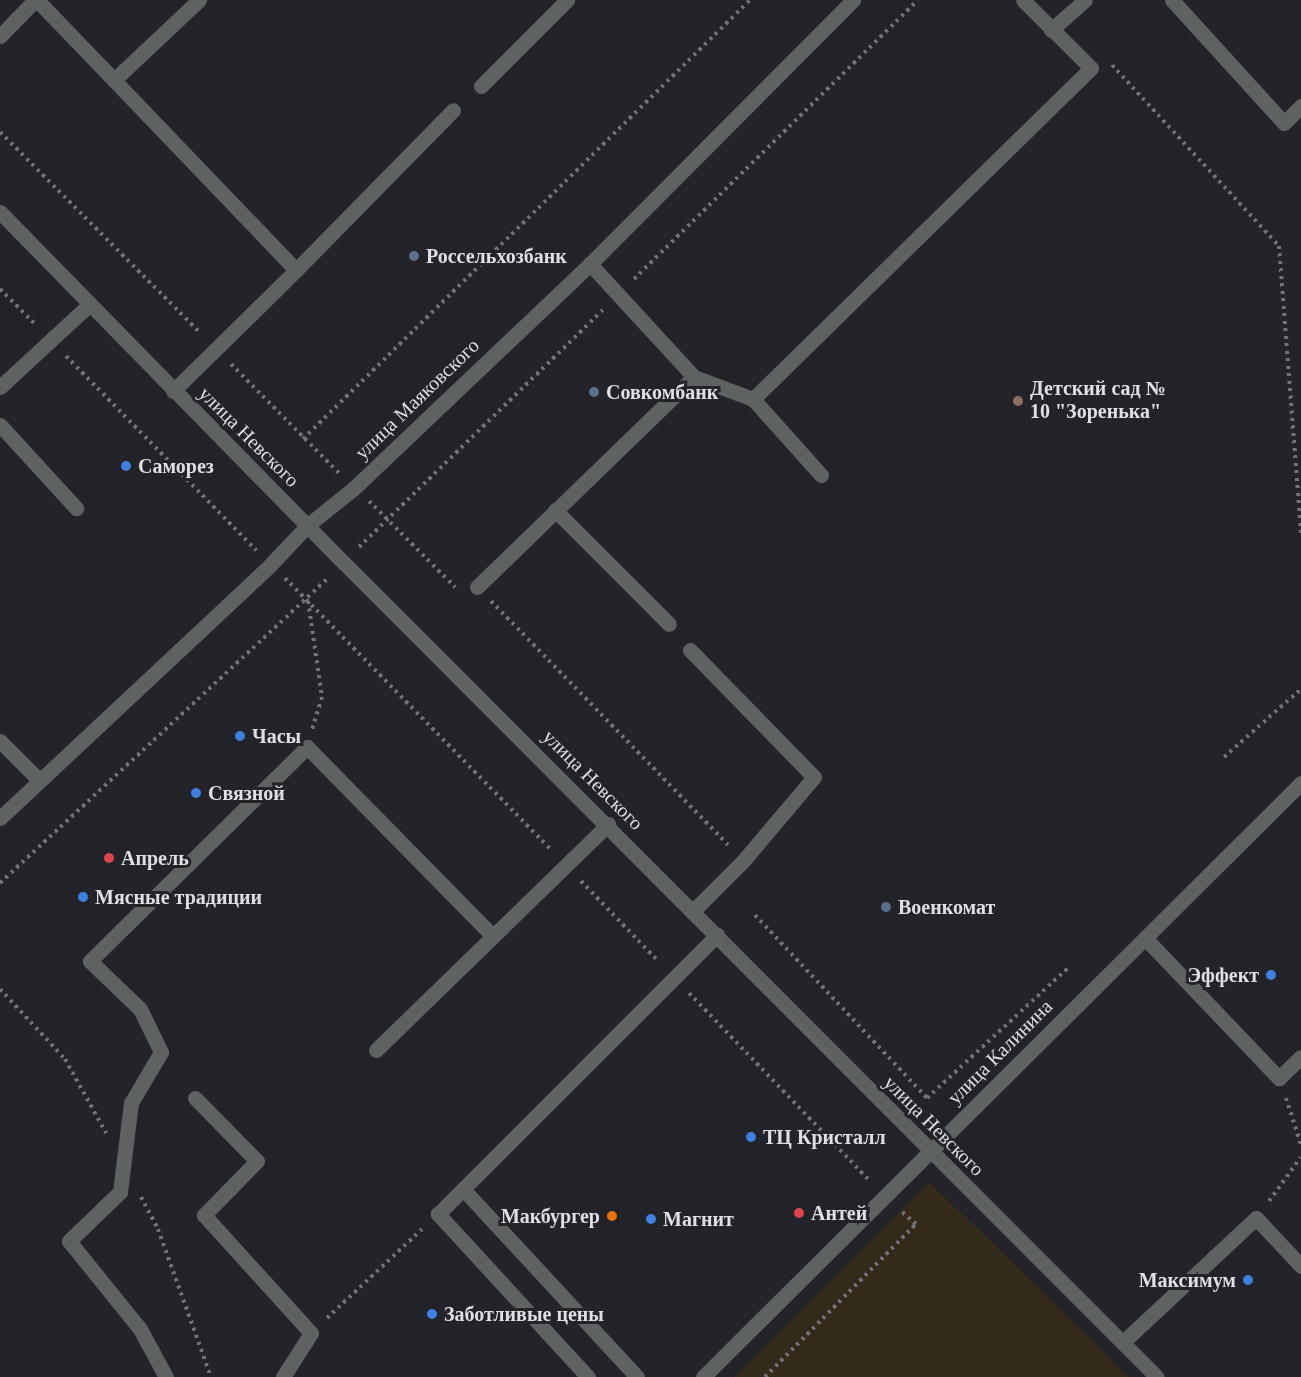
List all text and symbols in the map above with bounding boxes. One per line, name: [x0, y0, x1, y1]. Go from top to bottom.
place label: Россельхозбанк: [426, 244, 567, 268]
marker: Россельхозбанк: [407, 249, 421, 263]
street label: улица Маяковского: [350, 334, 484, 464]
place label: Детский сад № 10 "Зоренька": [1030, 377, 1166, 424]
place label: Совкомбанк: [606, 380, 718, 404]
street label: улица Невского: [194, 382, 304, 492]
marker: Совкомбанк: [587, 385, 601, 399]
marker: Детский сад № 10 "Зоренька": [1011, 394, 1025, 408]
place label: Саморез: [138, 454, 214, 478]
marker: Саморез: [119, 459, 133, 473]
place label: Часы: [252, 724, 301, 748]
street label: улица Невского: [538, 725, 648, 835]
marker: Часы: [233, 729, 247, 743]
place label: Связной: [208, 781, 285, 805]
marker: Связной: [189, 786, 203, 800]
place label: Апрель: [121, 846, 189, 870]
marker: Апрель: [102, 851, 116, 865]
place label: Мясные традиции: [95, 885, 262, 909]
marker: Мясные традиции: [76, 890, 90, 904]
place label: Военкомат: [898, 895, 995, 919]
marker: Военкомат: [879, 900, 893, 914]
place label: Эффект: [1188, 963, 1259, 987]
marker: Эффект: [1264, 968, 1278, 982]
street label: улица Калинина: [943, 995, 1057, 1109]
street label: улица Невского: [879, 1071, 989, 1181]
place label: ТЦ Кристалл: [763, 1125, 886, 1149]
marker: ТЦ Кристалл: [744, 1130, 758, 1144]
place label: Антей: [811, 1201, 867, 1225]
place label: Макбургер: [501, 1204, 600, 1228]
marker: Антей: [792, 1206, 806, 1220]
place label: Магнит: [663, 1207, 734, 1231]
marker: Макбургер: [605, 1209, 619, 1223]
marker: Магнит: [644, 1212, 658, 1226]
place label: Максимум: [1139, 1268, 1236, 1292]
marker: Максимум: [1241, 1273, 1255, 1287]
place label: Заботливые цены: [444, 1302, 604, 1326]
marker: Заботливые цены: [425, 1307, 439, 1321]

